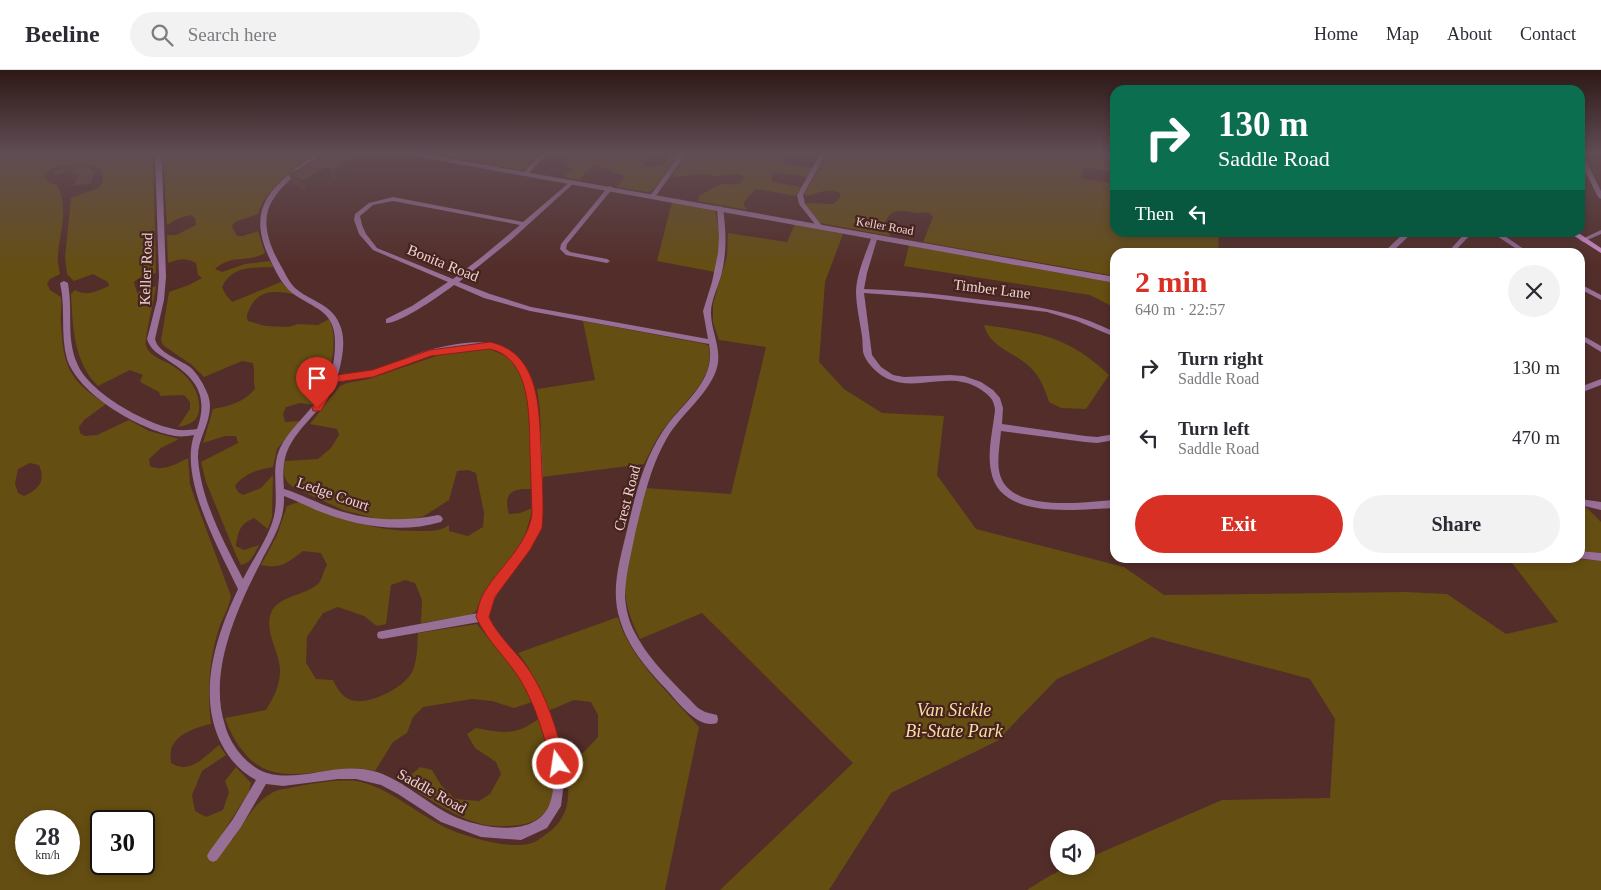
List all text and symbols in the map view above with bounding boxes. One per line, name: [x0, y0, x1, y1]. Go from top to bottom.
search box: [130, 12, 480, 57]
text: Beeline: [25, 21, 100, 47]
icon: search: [148, 21, 176, 49]
text: Search here: [188, 24, 277, 45]
text: Home: [1314, 24, 1358, 44]
text: Map: [1386, 24, 1419, 44]
text: About: [1447, 24, 1492, 44]
text: Contact: [1520, 24, 1576, 44]
icon: right: [1135, 105, 1200, 170]
text: 130 m: [1218, 105, 1308, 144]
text: Saddle Road: [1218, 146, 1330, 171]
icon: left: [1184, 200, 1212, 228]
text: Then: [1135, 203, 1174, 224]
street label: Keller Road: [855, 214, 915, 238]
street label: Keller Road: [137, 232, 155, 306]
street label: Bonita Road: [405, 241, 481, 285]
text: 2 min: [1135, 265, 1208, 298]
button: close: [1508, 265, 1560, 317]
street label: Timber Lane: [953, 276, 1032, 302]
text: 640 m · 22:57: [1135, 301, 1225, 318]
text: Turn right: [1178, 348, 1263, 369]
icon: right: [1135, 354, 1163, 382]
pin: [296, 357, 338, 408]
text: 130 m: [1512, 357, 1560, 378]
icon: arrive: [303, 364, 331, 392]
text: Saddle Road: [1178, 370, 1259, 387]
text: Turn left: [1178, 418, 1250, 439]
icon: left: [1135, 424, 1163, 452]
text: 470 m: [1512, 427, 1560, 448]
text: Saddle Road: [1178, 440, 1259, 457]
street label: Crest Road: [611, 463, 644, 532]
street label: Ledge Court: [295, 474, 372, 514]
button: Exit: [1135, 495, 1343, 553]
button: Share: [1353, 495, 1560, 553]
park label: Van Sickle Bi-State Park: [905, 700, 1004, 741]
position arrow: [531, 737, 583, 789]
street label: Saddle Road: [395, 766, 470, 817]
speed limit sign: 30: [90, 810, 155, 875]
text: 28: [35, 823, 60, 850]
map controls: [1050, 830, 1095, 875]
button: sound: [1050, 830, 1095, 875]
text: km/h: [35, 848, 60, 862]

